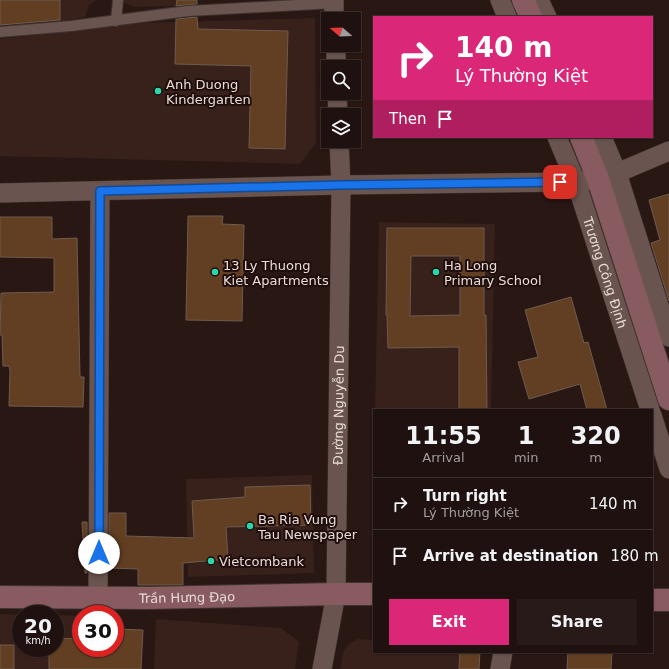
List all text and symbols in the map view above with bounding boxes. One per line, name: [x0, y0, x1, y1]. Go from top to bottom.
north arrow: [321, 12, 361, 52]
map controls: [321, 12, 361, 148]
text: 140 m: [455, 31, 552, 64]
icon: right: [389, 32, 441, 84]
button: search: [321, 60, 361, 100]
text: Lý Thường Kiệt: [455, 65, 588, 86]
place label: Anh Duong Kindergarten: [166, 77, 251, 107]
marker: Anh Duong Kindergarten: [153, 86, 163, 96]
button: layers: [321, 108, 361, 148]
icon: arrive: [434, 108, 456, 130]
text: Then: [389, 110, 426, 128]
pin: [543, 165, 577, 199]
icon: arrive: [549, 171, 571, 193]
street label: Trương Công Định: [580, 214, 630, 330]
place label: 13 Ly Thuong Kiet Apartments: [223, 258, 329, 288]
place label: Ha Long Primary School: [444, 258, 542, 288]
marker: 13 Ly Thuong Kiet Apartments: [210, 267, 220, 277]
marker: Ha Long Primary School: [431, 267, 441, 277]
street label: Đường Nguyễn Du: [331, 345, 347, 465]
text: 11:55: [405, 422, 482, 450]
text: 1: [518, 422, 534, 450]
text: 320: [571, 422, 621, 450]
text: Arrival: [422, 450, 465, 465]
text: min: [514, 450, 538, 465]
text: m: [589, 450, 602, 465]
text: Turn right: [423, 487, 507, 505]
icon: right: [389, 493, 411, 515]
text: 140 m: [589, 495, 637, 513]
text: Lý Thường Kiệt: [423, 505, 519, 520]
place label: Ba Ria Vung Tau Newspaper: [257, 512, 358, 542]
marker: Ba Ria Vung Tau Newspaper: [245, 521, 255, 531]
position arrow: [78, 532, 120, 574]
icon: arrive: [389, 545, 411, 567]
text: Arrive at destination: [423, 547, 598, 565]
text: 180 m: [610, 547, 659, 565]
place label: Vietcombank: [219, 554, 305, 569]
marker: Vietcombank: [206, 556, 216, 566]
street label: Trần Hưng Đạo: [138, 589, 235, 606]
button: Exit: [389, 599, 509, 645]
button: Share: [517, 599, 637, 645]
speed limit sign: 30: [72, 605, 124, 657]
text: 20: [24, 614, 52, 638]
text: km/h: [25, 635, 51, 646]

